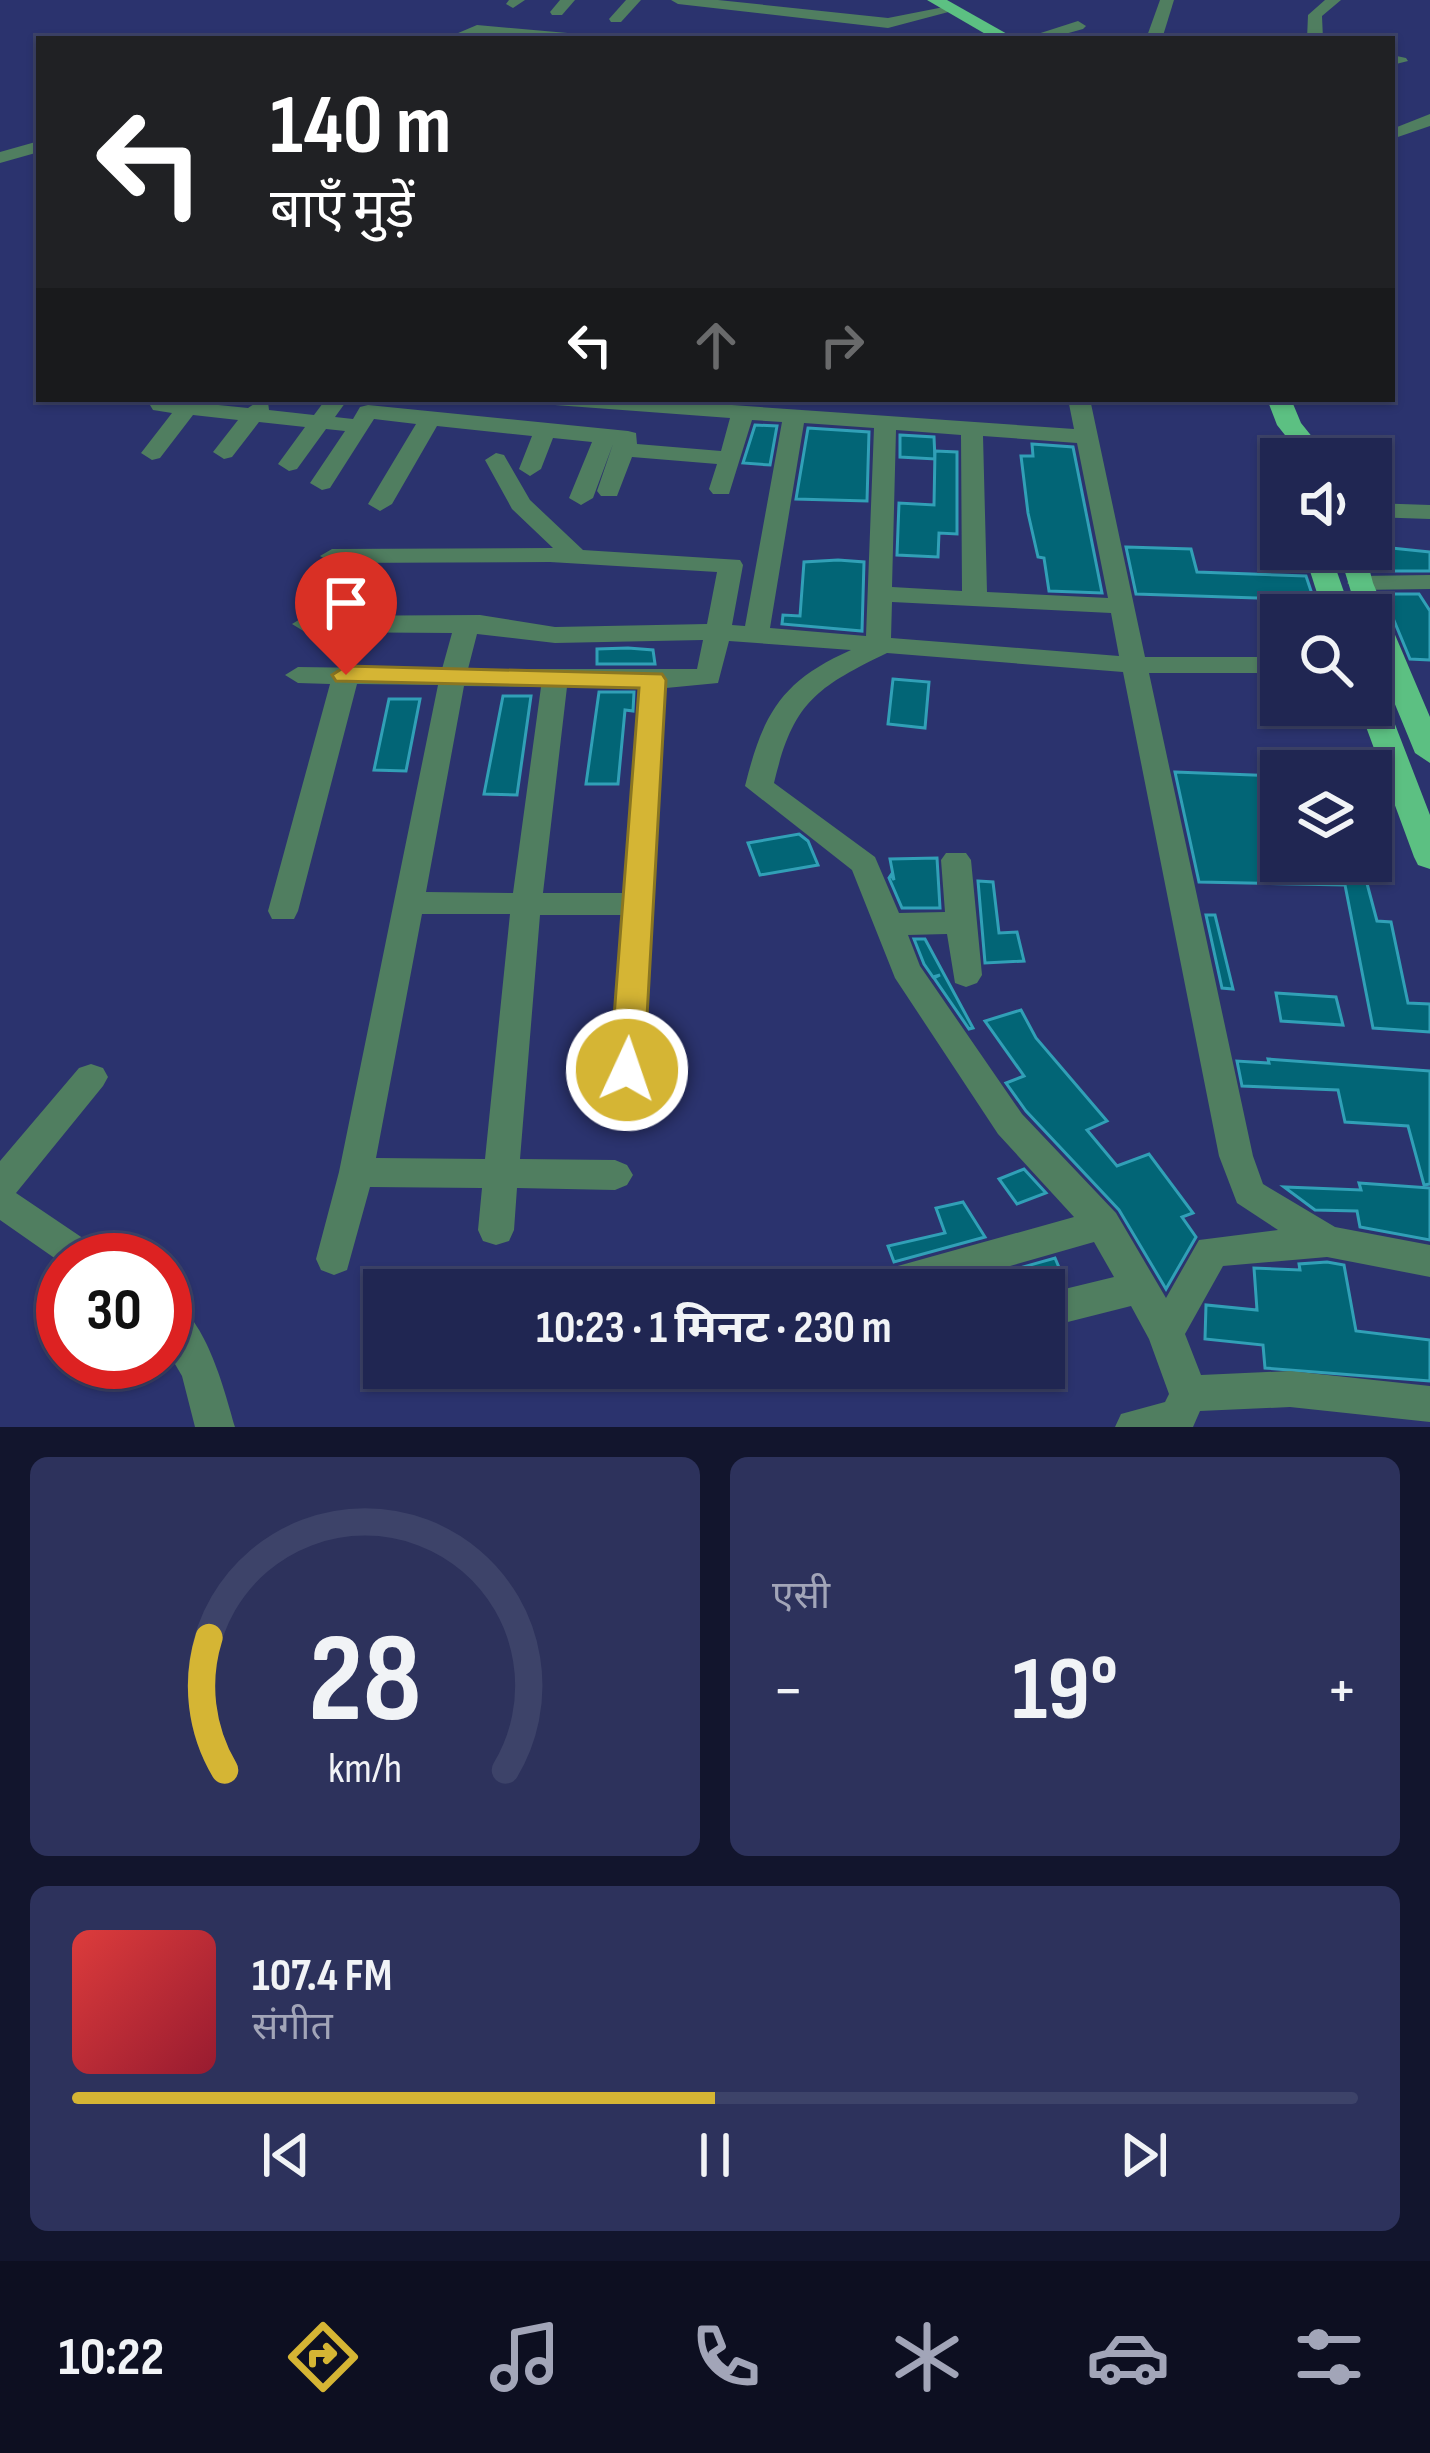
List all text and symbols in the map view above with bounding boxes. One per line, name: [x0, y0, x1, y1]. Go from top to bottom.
text: 140 m: [270, 76, 451, 177]
icon: left: [72, 84, 228, 240]
text: बाएँ मुड़ें: [270, 178, 414, 243]
icon: left: [557, 312, 623, 378]
icon: ahead: [683, 312, 749, 378]
icon: right: [809, 312, 875, 378]
map controls: [1260, 438, 1392, 882]
button: sound: [1260, 438, 1392, 570]
pin: [295, 552, 397, 675]
icon: arrive: [313, 570, 379, 636]
button: search: [1260, 594, 1392, 726]
button: layers: [1260, 750, 1392, 882]
position arrow: [564, 1007, 690, 1133]
speed limit sign: 30: [36, 1233, 192, 1389]
text: 10:23 · 1 मिनट · 230 m: [536, 1301, 892, 1356]
text: एसी: [772, 1573, 830, 1620]
text: 28: [308, 1607, 422, 1756]
text: 19°: [1012, 1637, 1118, 1745]
text: −: [772, 1652, 804, 1731]
text: +: [1326, 1652, 1358, 1731]
text: km/h: [328, 1742, 402, 1794]
text: 107.4 FM: [252, 1949, 392, 2004]
text: संगीत: [252, 2004, 333, 2051]
icon: previous: [253, 2122, 319, 2188]
icon: pause: [682, 2122, 748, 2188]
icon: next: [1111, 2122, 1177, 2188]
icon: directions: [281, 2315, 365, 2399]
icon: music: [483, 2315, 567, 2399]
icon: phone: [684, 2315, 768, 2399]
icon: climate: [885, 2315, 969, 2399]
icon: car: [1086, 2315, 1170, 2399]
icon: filters: [1287, 2315, 1371, 2399]
text: 10:22: [59, 2325, 164, 2390]

